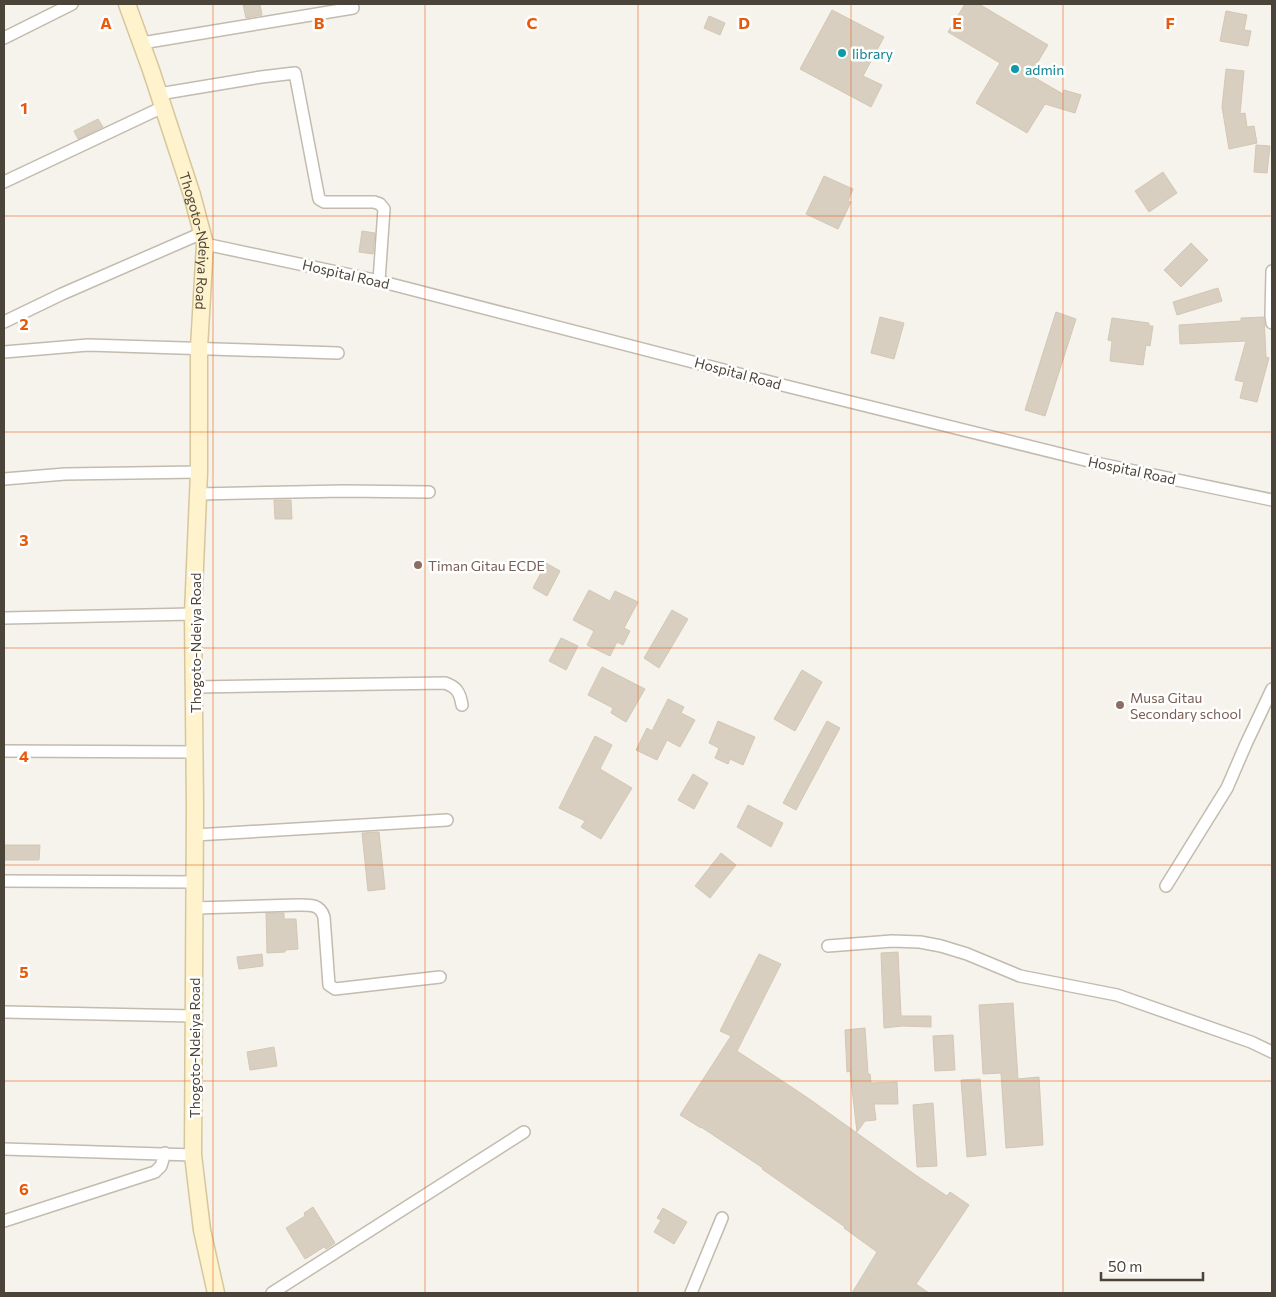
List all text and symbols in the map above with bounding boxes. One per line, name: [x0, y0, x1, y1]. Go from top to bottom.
text: A: [100, 13, 112, 32]
text: B: [314, 13, 325, 32]
text: C: [527, 13, 538, 32]
text: D: [738, 13, 750, 32]
text: E: [952, 13, 962, 32]
text: F: [1165, 13, 1175, 32]
place label: library: [852, 45, 893, 62]
marker: library: [836, 47, 848, 59]
place label: admin: [1025, 61, 1064, 78]
marker: admin: [1009, 63, 1021, 75]
text: 1: [20, 98, 28, 117]
street label: Thogoto-Ndeiya Road: [176, 169, 214, 310]
street label: Hospital Road: [301, 256, 391, 292]
text: 2: [19, 314, 29, 333]
street label: Hospital Road: [693, 353, 783, 393]
street label: Hospital Road: [1087, 452, 1177, 488]
text: 3: [19, 530, 29, 549]
place label: Timan Gitau ECDE: [428, 557, 545, 574]
marker: Timan Gitau ECDE: [412, 559, 424, 571]
street label: Thogoto-Ndeiya Road: [187, 573, 204, 713]
place label: Musa Gitau Secondary school: [1130, 689, 1241, 722]
marker: Musa Gitau Secondary school: [1114, 699, 1126, 711]
text: 4: [19, 746, 29, 765]
text: 5: [19, 962, 29, 981]
street label: Thogoto-Ndeiya Road: [186, 978, 203, 1118]
text: 6: [19, 1179, 29, 1198]
scale bar: [1101, 1250, 1204, 1282]
text: 50 m: [1108, 1257, 1142, 1275]

